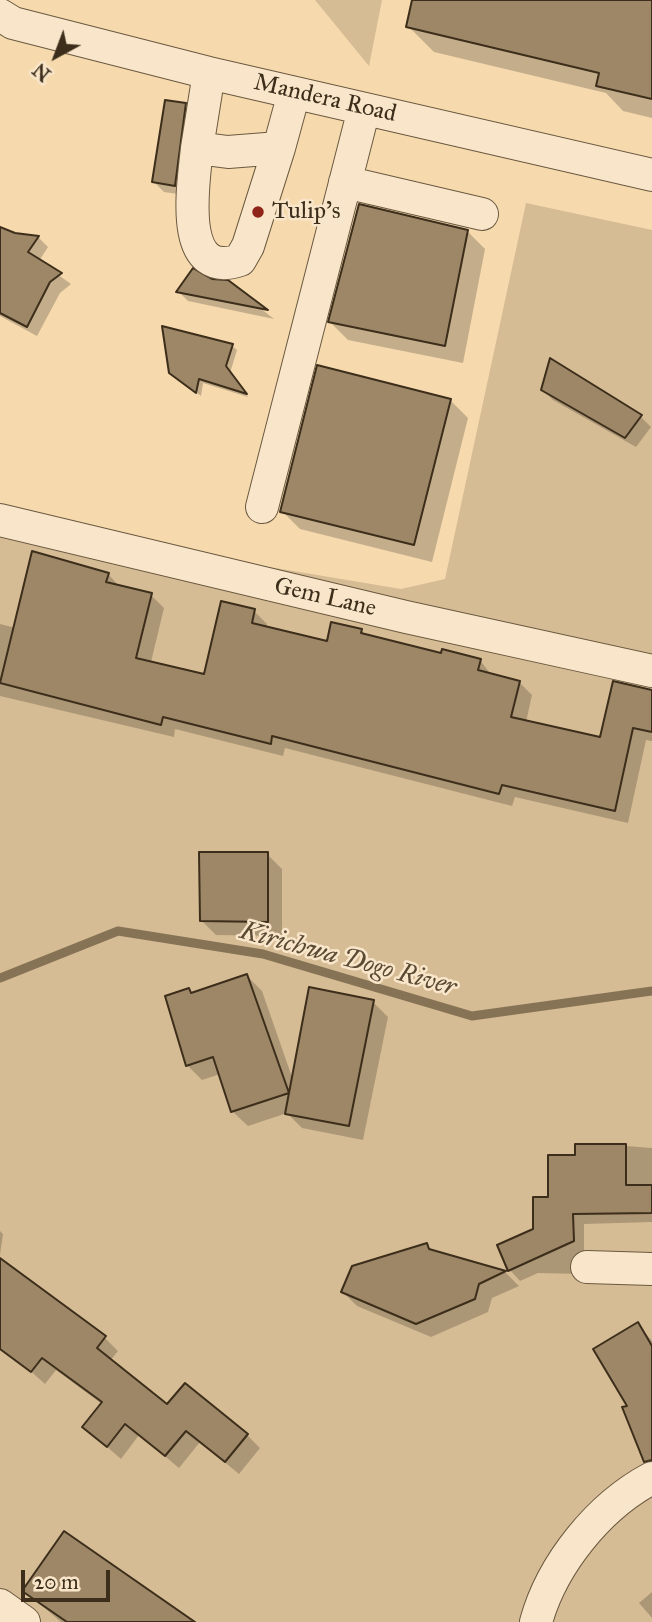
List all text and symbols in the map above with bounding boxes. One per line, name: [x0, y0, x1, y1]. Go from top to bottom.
north arrow: [21, 21, 91, 91]
text: N: [28, 58, 56, 86]
street label: Mandera Road: [251, 69, 399, 129]
place label: Tulip's: [272, 198, 341, 226]
marker: Tulip's: [250, 204, 266, 220]
street label: Gem Lane: [271, 572, 379, 624]
water label: Kirichwa Dogo River: [237, 916, 459, 1004]
scale bar: [24, 1556, 114, 1600]
text: 20 m: [34, 1569, 79, 1595]

